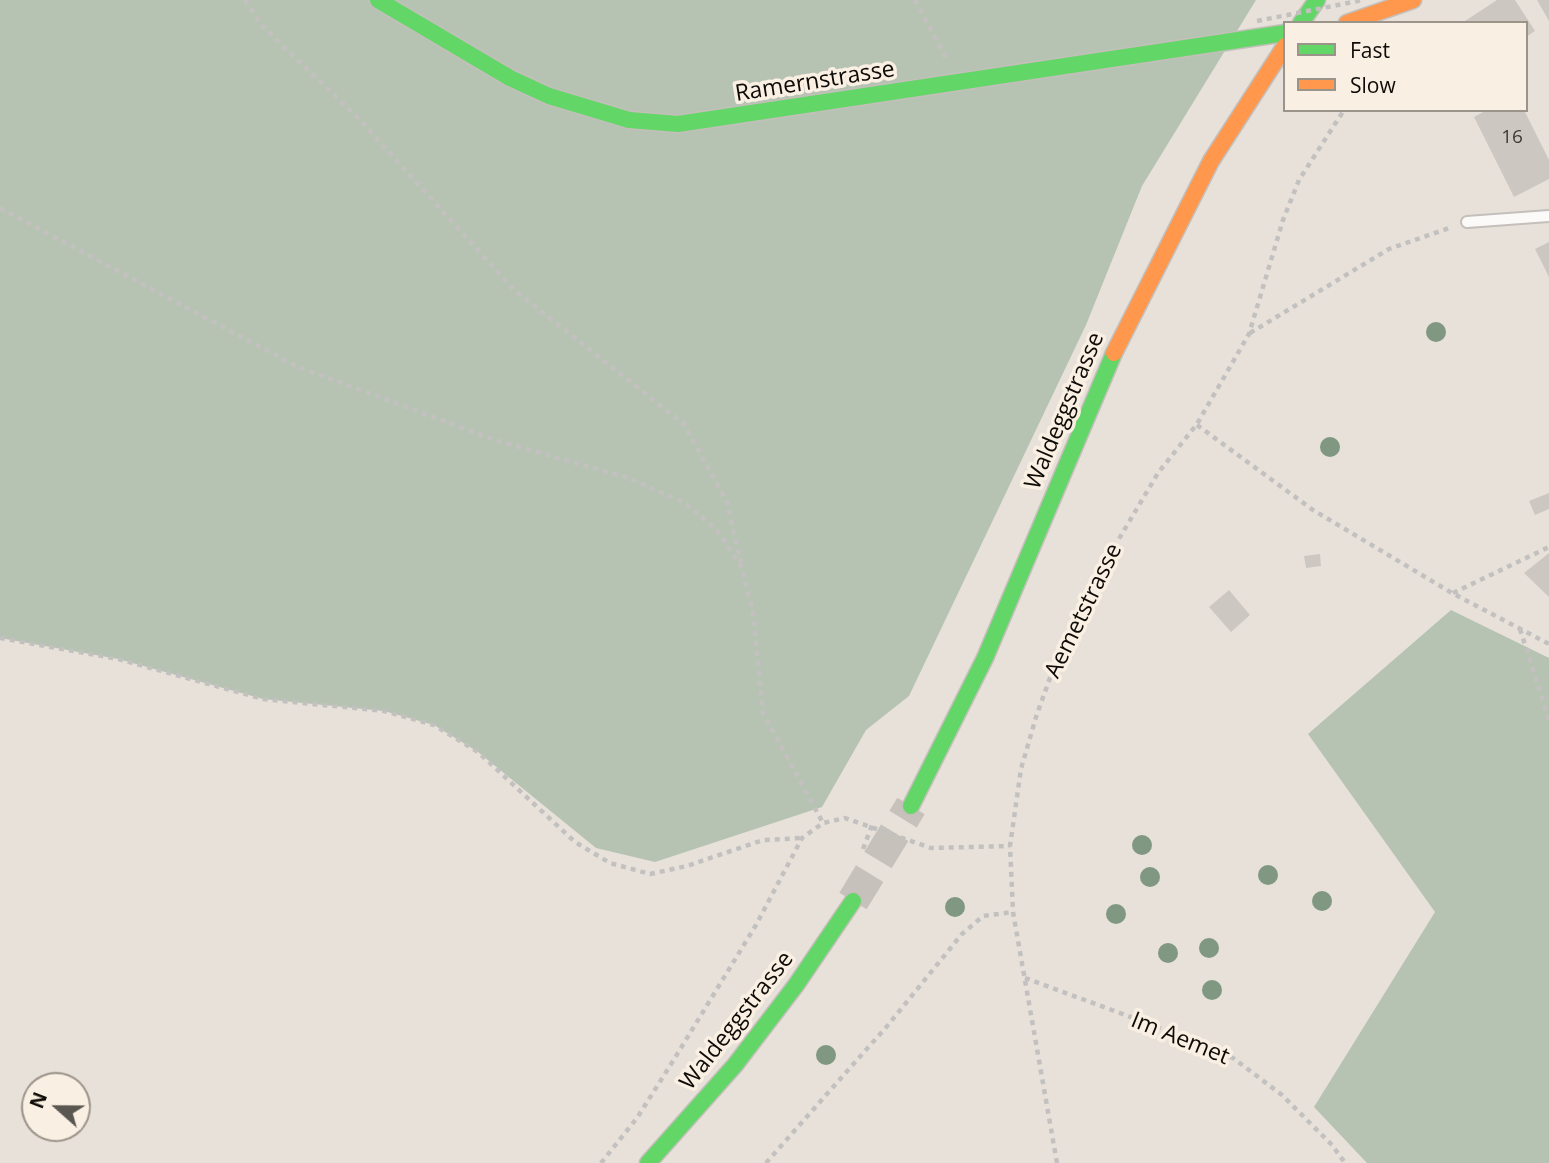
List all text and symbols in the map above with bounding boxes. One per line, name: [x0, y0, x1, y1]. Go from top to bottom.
legend: [1283, 21, 1528, 112]
text: Fast: [1350, 36, 1390, 64]
street label: Ramernstrasse: [733, 56, 897, 108]
text: Slow: [1350, 71, 1396, 99]
house number: 16: [1501, 127, 1523, 149]
street label: Waldeggstrasse: [1019, 328, 1111, 494]
street label: Aemetstrasse: [1040, 539, 1128, 683]
street label: Waldeggstrasse: [674, 946, 800, 1096]
street label: Im Aemet: [1127, 1007, 1233, 1071]
north arrow: [21, 1072, 91, 1142]
text: N: [23, 1088, 53, 1112]

